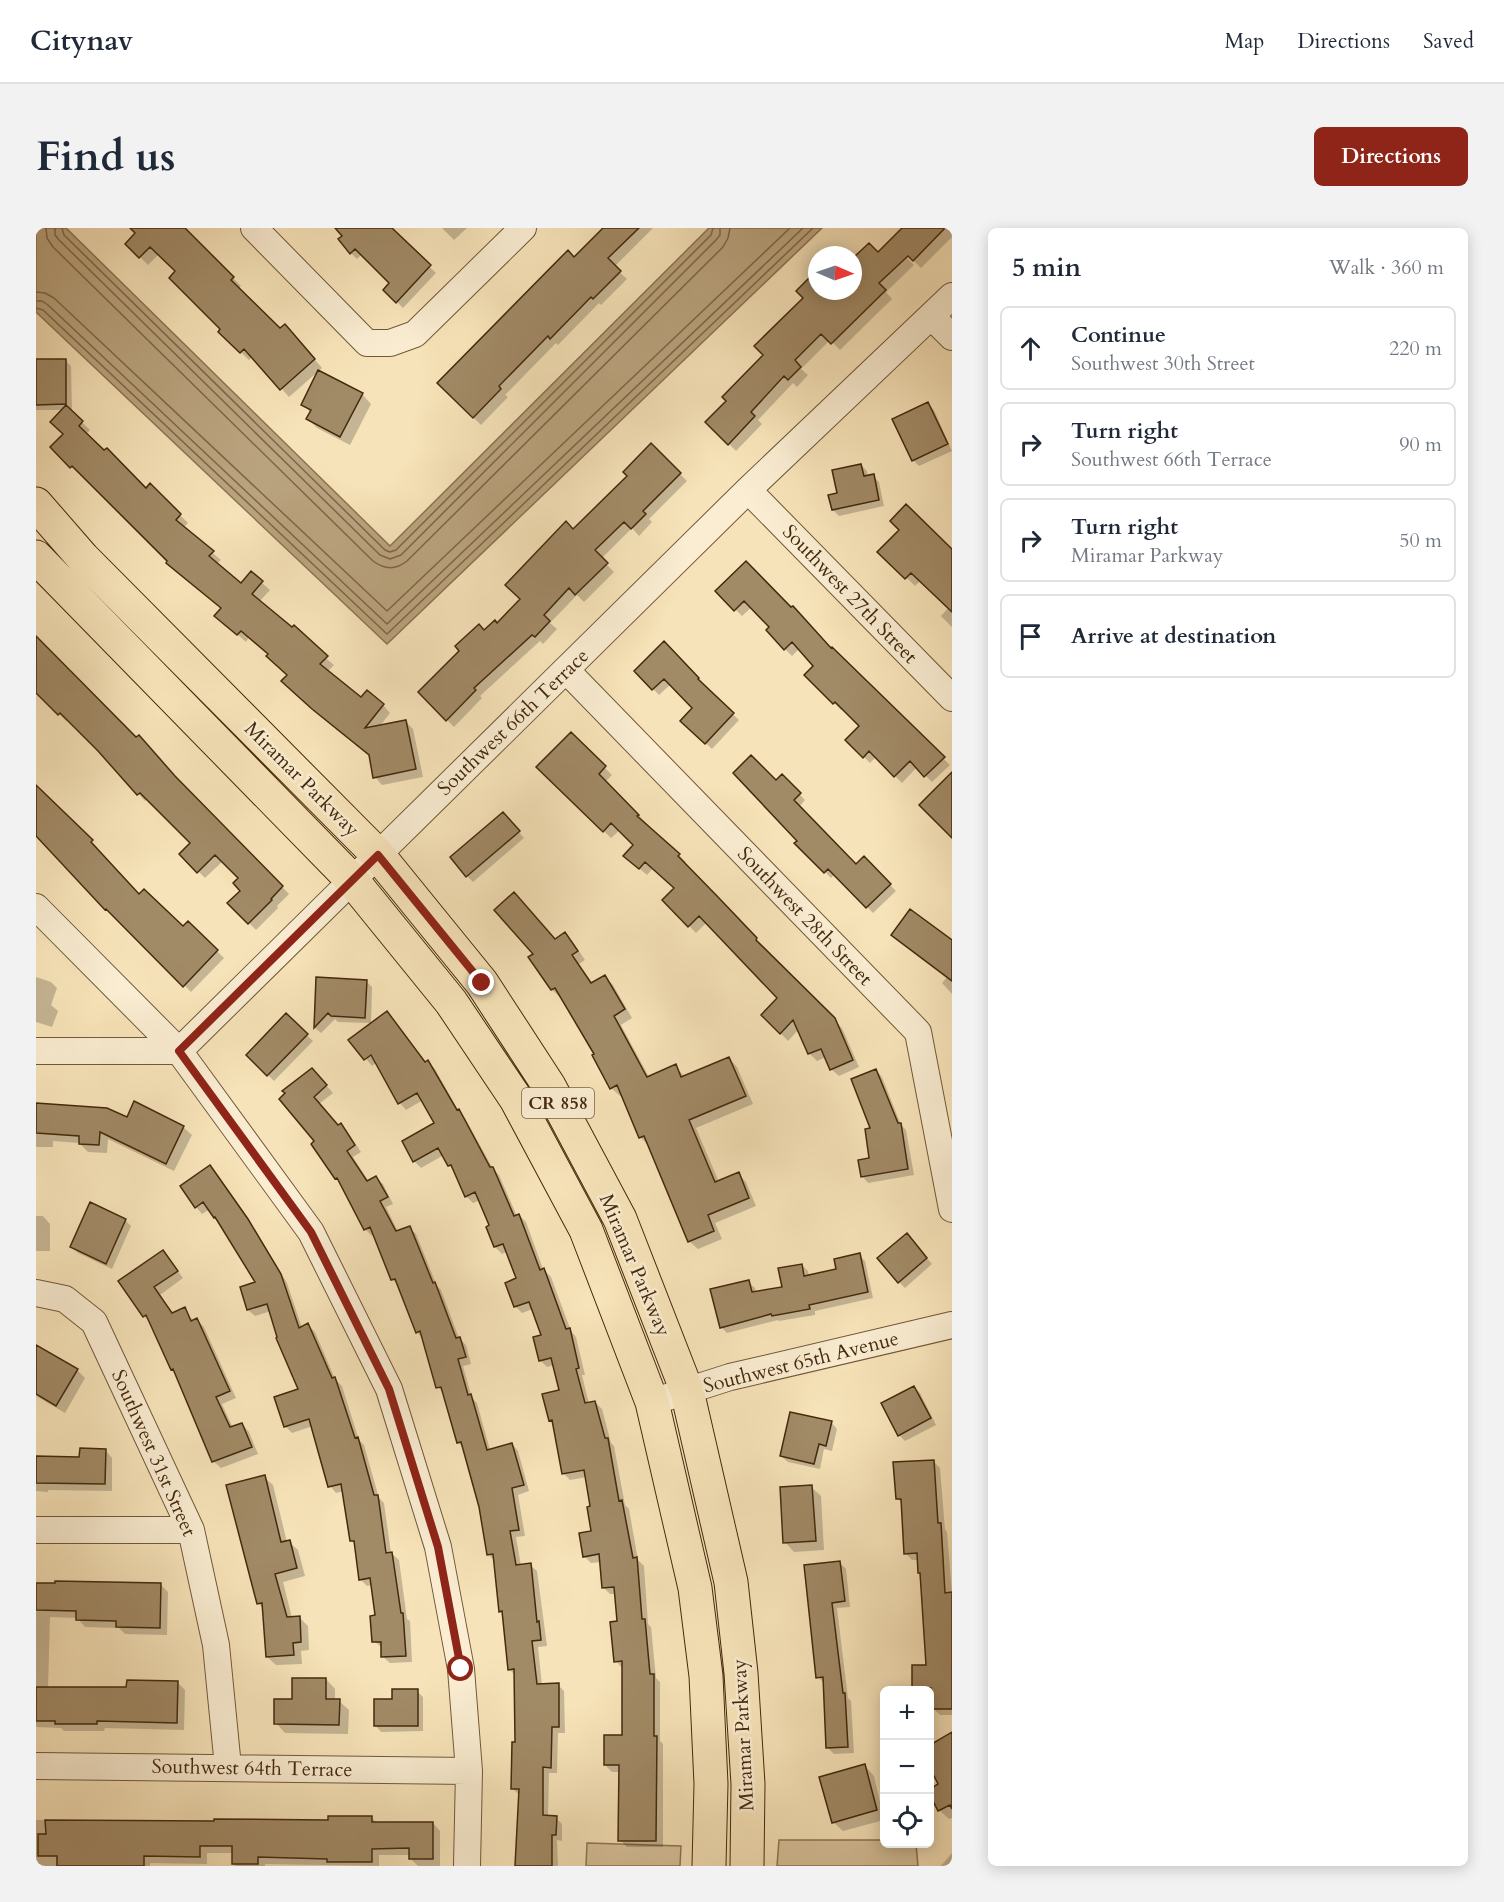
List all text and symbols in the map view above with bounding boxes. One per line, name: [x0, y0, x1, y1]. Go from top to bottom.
text: Citynav: [30, 22, 133, 60]
text: Map: [1224, 27, 1264, 56]
text: Directions: [1297, 27, 1390, 56]
text: Saved: [1423, 27, 1474, 56]
button: Directions: [1314, 127, 1468, 186]
text: Find us: [36, 128, 176, 185]
north arrow: [808, 246, 862, 300]
text: 5 min: [1012, 250, 1081, 285]
text: Walk · 360 m: [1329, 254, 1444, 281]
text: Continue: [1071, 320, 1166, 350]
icon: ahead: [1014, 332, 1047, 365]
text: 220 m: [1389, 335, 1442, 362]
text: Southwest 30th Street: [1071, 350, 1255, 377]
text: Turn right: [1071, 416, 1178, 446]
icon: right: [1014, 428, 1047, 461]
text: 90 m: [1399, 431, 1442, 458]
text: Southwest 66th Terrace: [1071, 446, 1272, 473]
text: Turn right: [1071, 512, 1178, 542]
street label: Southwest 27th Street: [776, 518, 924, 670]
icon: right: [1014, 524, 1047, 557]
text: 50 m: [1399, 527, 1442, 554]
text: Miramar Parkway: [1071, 542, 1223, 569]
icon: arrive: [1014, 620, 1047, 653]
text: Arrive at destination: [1071, 621, 1276, 651]
street label: Southwest 66th Terrace: [431, 642, 595, 802]
street label: Miramar Parkway: [239, 716, 366, 843]
street label: Southwest 28th Street: [731, 840, 879, 992]
route end: [468, 969, 494, 995]
road number: CR 858: [522, 1088, 594, 1118]
street label: Miramar Parkway: [593, 1190, 677, 1341]
street label: Southwest 65th Avenue: [700, 1325, 902, 1399]
street label: Southwest 31st Street: [105, 1365, 203, 1541]
route start: [447, 1655, 473, 1681]
street label: Miramar Parkway: [726, 1658, 760, 1812]
map controls: [880, 1686, 934, 1848]
button: +: [880, 1686, 934, 1740]
button: −: [880, 1740, 934, 1794]
street label: Southwest 64th Terrace: [151, 1753, 353, 1783]
button: locate: [880, 1794, 934, 1848]

